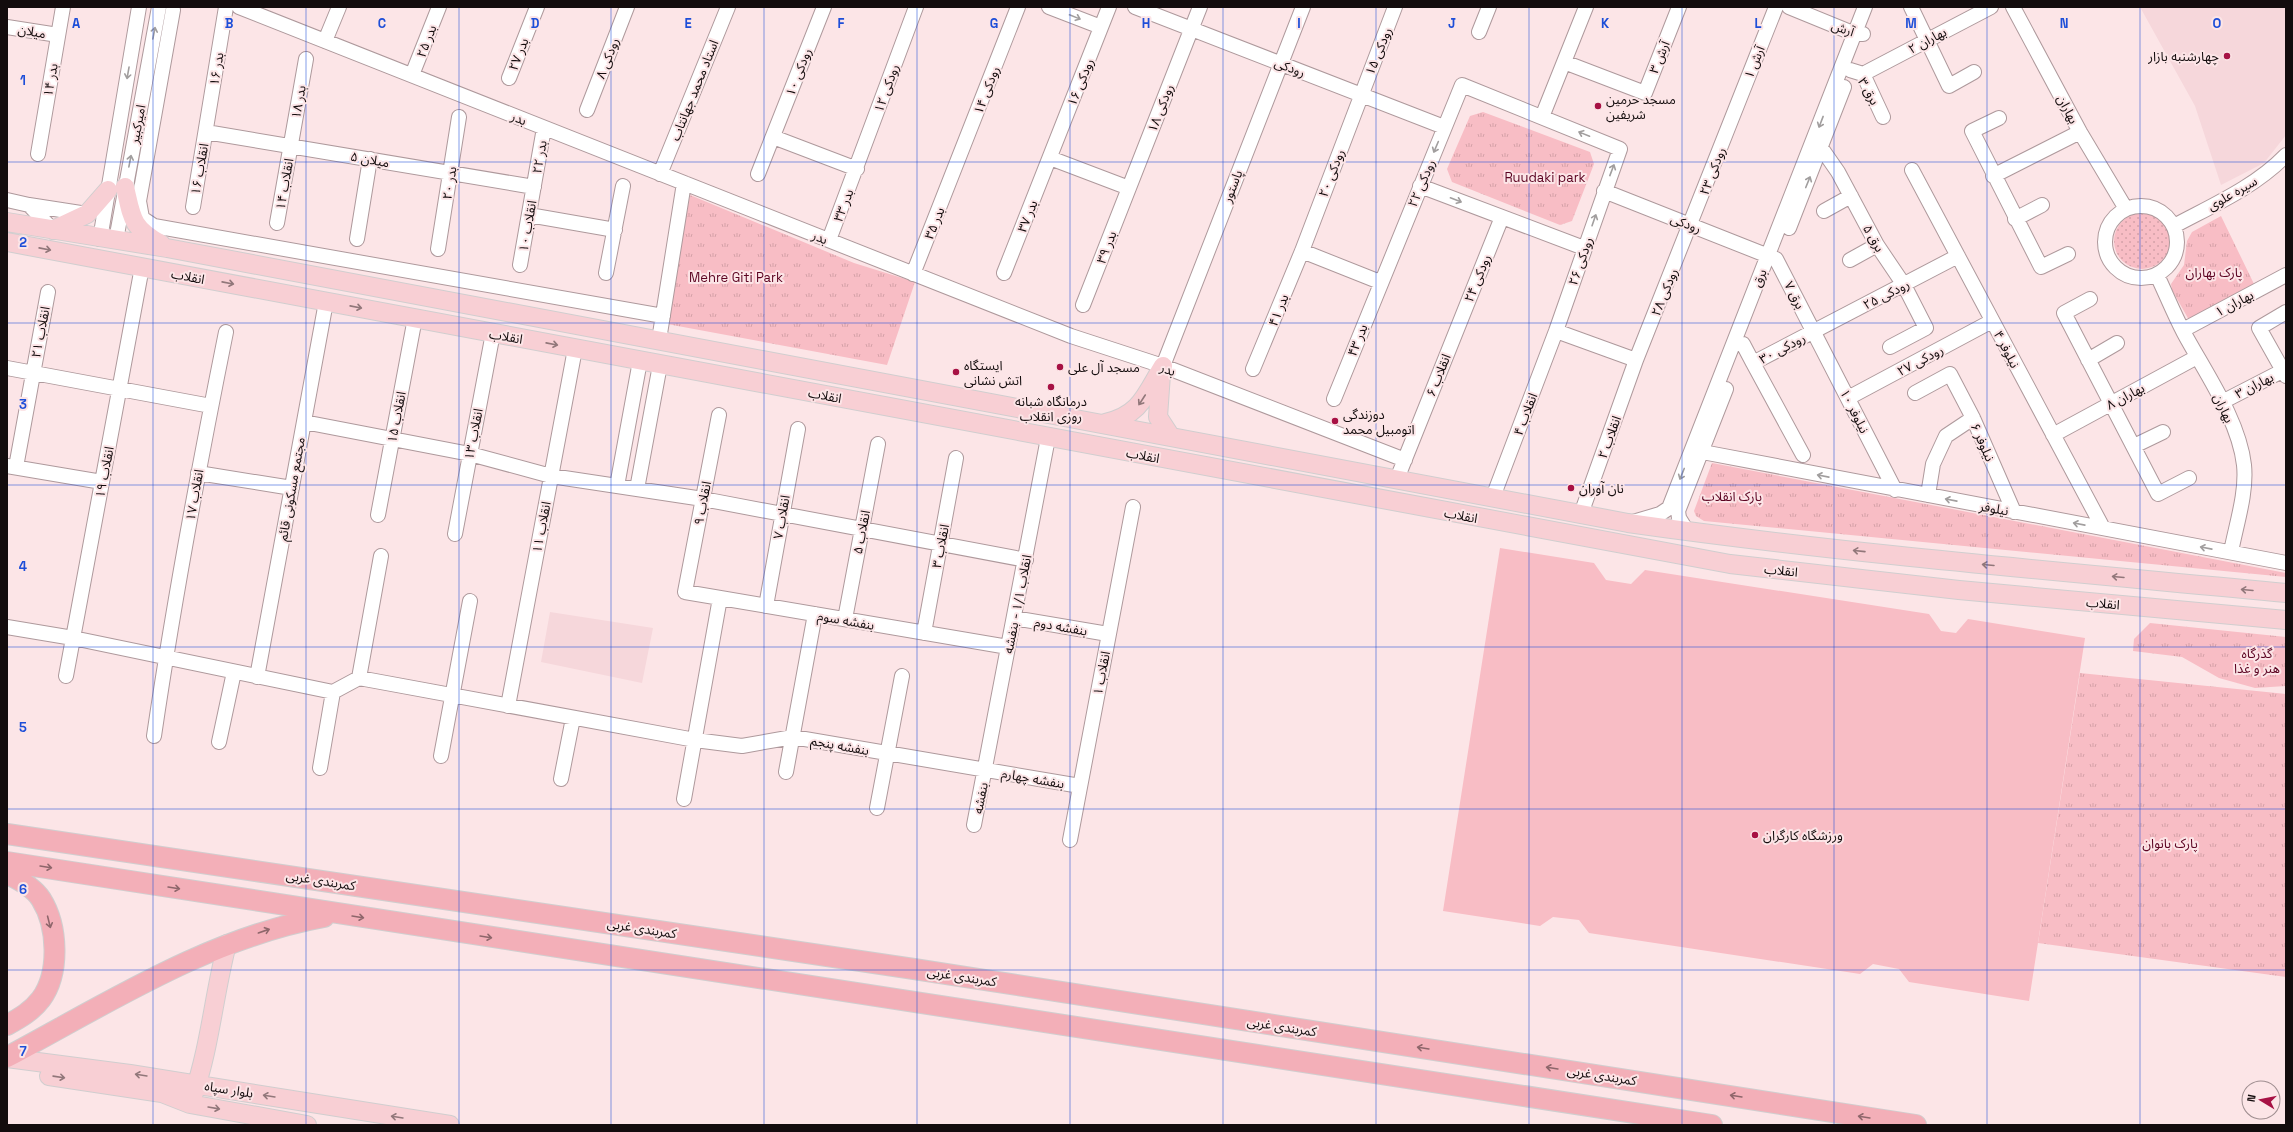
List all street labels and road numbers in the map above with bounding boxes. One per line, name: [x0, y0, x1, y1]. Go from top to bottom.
street label: آرش: [1829, 17, 1858, 41]
street label: میلان: [16, 21, 48, 42]
street label: بدر ۲۵: [413, 23, 440, 60]
street label: بهاران ۲: [1905, 23, 1949, 58]
street label: رودکی ۱۵: [1361, 25, 1396, 78]
street label: رودکی ۸: [592, 35, 623, 81]
street label: بدر ۲۷: [505, 36, 532, 73]
street label: استاد محمد جهانتاب: [666, 37, 722, 143]
street label: آرش ۳: [1645, 37, 1674, 76]
street label: آرش ۱: [1740, 42, 1769, 81]
street label: رودکی ۱۰: [782, 46, 815, 99]
street label: بدر ۱۶: [205, 51, 228, 87]
street label: رودکی: [1272, 54, 1308, 81]
street label: رودکی ۱۶: [1063, 56, 1098, 109]
street label: بدر ۱۴: [39, 62, 62, 98]
street label: رودکی ۱۲: [870, 62, 903, 115]
street label: رودکی ۱۴: [970, 64, 1003, 117]
street label: برق ۳: [1854, 74, 1883, 108]
street label: رودکی ۱۸: [1144, 82, 1177, 135]
street label: بدر ۱‍۸: [287, 84, 310, 120]
street label: بهاران: [2053, 92, 2082, 127]
street label: امیرکبیر: [125, 103, 150, 146]
street label: بدر: [508, 107, 529, 129]
street label: بدر ۲۲: [528, 139, 551, 175]
street label: انقلاب ۱۶: [187, 142, 212, 196]
street label: رودکی ۲۳: [1696, 145, 1729, 198]
street label: رودکی ۲۰: [1315, 147, 1348, 200]
street label: میلان ۵: [349, 148, 391, 171]
street label: انقلاب ۱۴: [272, 157, 297, 211]
street label: رودکی ۲۲: [1404, 157, 1439, 210]
street label: بدر ۲۰: [438, 165, 461, 201]
street label: پاستور: [1218, 167, 1247, 206]
street label: سیره علوی: [2204, 172, 2260, 214]
street label: بدر ۳۳: [830, 187, 857, 224]
street label: بدر ۳۷: [1013, 198, 1042, 235]
street label: انقلاب ۱۰: [515, 199, 540, 253]
street label: بدر ۳۵: [920, 205, 949, 242]
street label: رودکی: [1668, 210, 1704, 237]
street label: برق ۵: [1859, 221, 1888, 255]
street label: بدر: [809, 226, 830, 248]
street label: بدر ۳۹: [1093, 229, 1120, 266]
street label: رودکی ۲۶: [1564, 235, 1597, 288]
street label: رودکی ۲۴: [1460, 252, 1495, 305]
street label: انقلاب: [170, 265, 206, 288]
street label: رودکی ۲۸: [1647, 266, 1682, 319]
street label: برق: [1748, 267, 1771, 290]
street label: رودکی ۲۵: [1860, 276, 1912, 313]
street label: برق ۷: [1780, 278, 1809, 312]
street label: بهاران ۱: [2212, 286, 2256, 321]
street label: بدر ۴۱: [1264, 292, 1293, 329]
street label: انقلاب ۲۱: [27, 305, 54, 359]
street label: بدر ۴۳: [1343, 322, 1372, 359]
street label: انقلاب: [488, 325, 524, 348]
street label: نیلوفر ۴: [1990, 328, 2023, 371]
street label: رودکی ۳۰: [1756, 329, 1808, 368]
street label: رودکی ۲۷: [1894, 341, 1946, 380]
street label: انقلاب ۶: [1422, 351, 1455, 399]
street label: بدر: [1157, 359, 1178, 380]
street label: بهاران ۳: [2232, 369, 2276, 402]
street label: بهاران ۸: [2103, 379, 2147, 414]
street label: انقلاب: [807, 384, 843, 407]
street label: نیلوفر ۱۰: [1836, 386, 1873, 436]
street label: انقلاب ۱۵: [383, 390, 410, 444]
street label: انقلاب ۴: [1510, 390, 1541, 438]
street label: بهاران: [2209, 391, 2238, 426]
street label: انقلاب ۱۳: [460, 407, 487, 461]
street label: انقلاب ۲: [1594, 413, 1625, 461]
street label: نیلوفر ۶: [1967, 420, 1998, 464]
street label: مجتمع مسکونی قائم: [274, 436, 311, 543]
street label: انقلاب: [1125, 444, 1161, 467]
street label: انقلاب ۱۹: [91, 445, 118, 499]
street label: انقلاب ۱۷: [182, 468, 207, 522]
street label: انقلاب ۹: [690, 480, 715, 527]
street label: انقلاب ۷: [769, 494, 794, 540]
street label: نیلوفر: [1977, 497, 2010, 519]
street label: انقلاب ۱۱: [528, 500, 555, 554]
street label: انقلاب: [1443, 504, 1479, 527]
street label: انقلاب ۵: [849, 509, 874, 556]
street label: انقلاب ۳: [928, 523, 953, 570]
street label: انقلاب ۱/۱ - بنفشه: [1000, 553, 1035, 655]
street label: انقلاب: [1763, 560, 1799, 581]
street label: انقلاب: [2085, 594, 2121, 613]
street label: بنفشه سوم: [816, 607, 876, 635]
street label: بنفشه دوم: [1033, 613, 1089, 640]
street label: انقلاب ۱: [1089, 650, 1114, 697]
street label: بنفشه پنجم: [809, 732, 870, 761]
street label: بنفشه چهارم: [1000, 765, 1066, 793]
street label: بنفشه: [969, 781, 992, 815]
street label: کمربندی غربی: [285, 867, 357, 894]
street label: کمربندی غربی: [606, 915, 678, 942]
street label: کمربندی غربی: [926, 963, 998, 990]
street label: کمربندی غربی: [1246, 1013, 1318, 1040]
street label: کمربندی غربی: [1566, 1062, 1638, 1089]
street label: بلوار سپاه: [203, 1077, 254, 1103]

